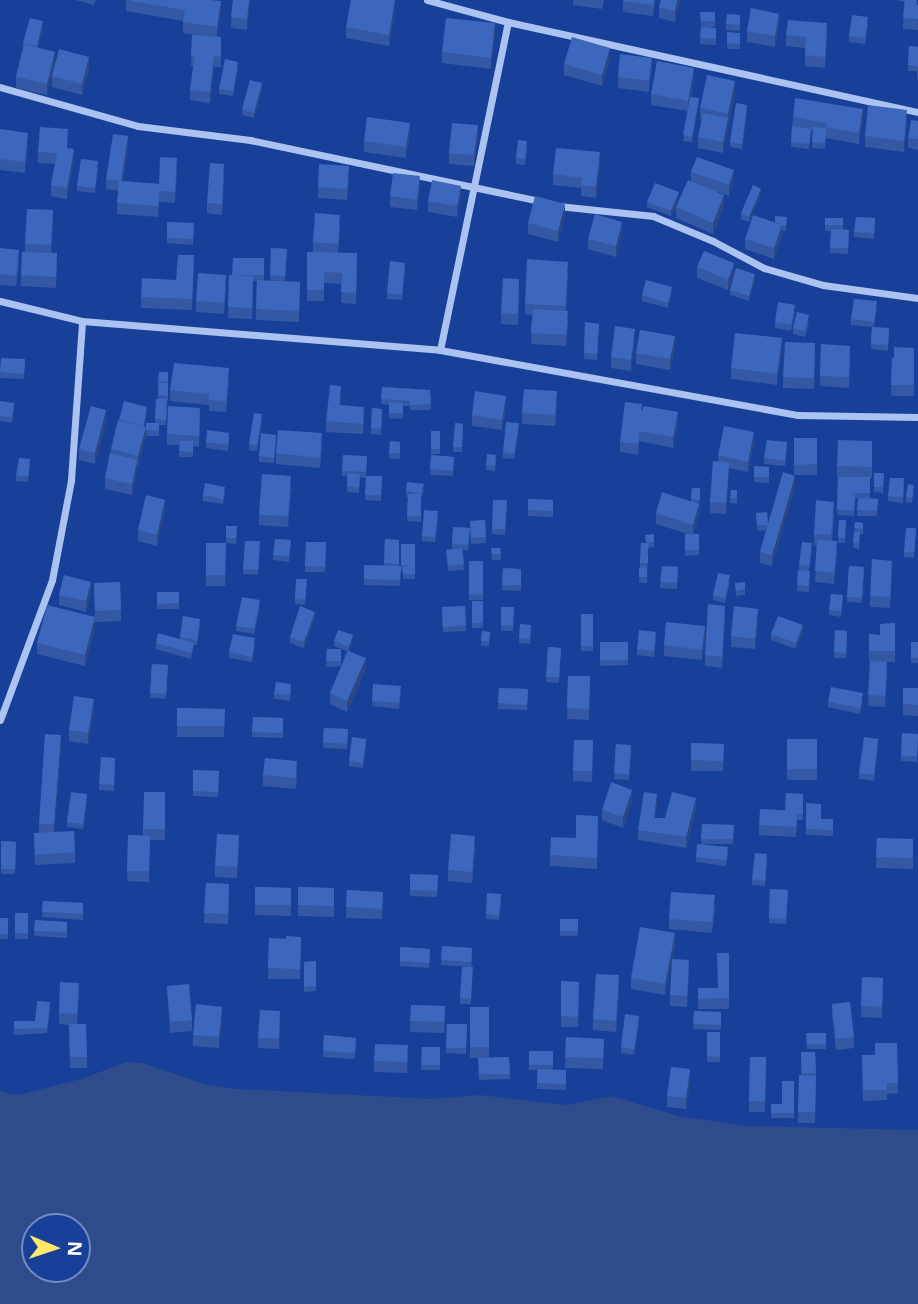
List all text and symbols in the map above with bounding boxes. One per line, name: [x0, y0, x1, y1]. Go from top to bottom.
north arrow: [21, 1213, 91, 1283]
text: N: [62, 1240, 88, 1257]

